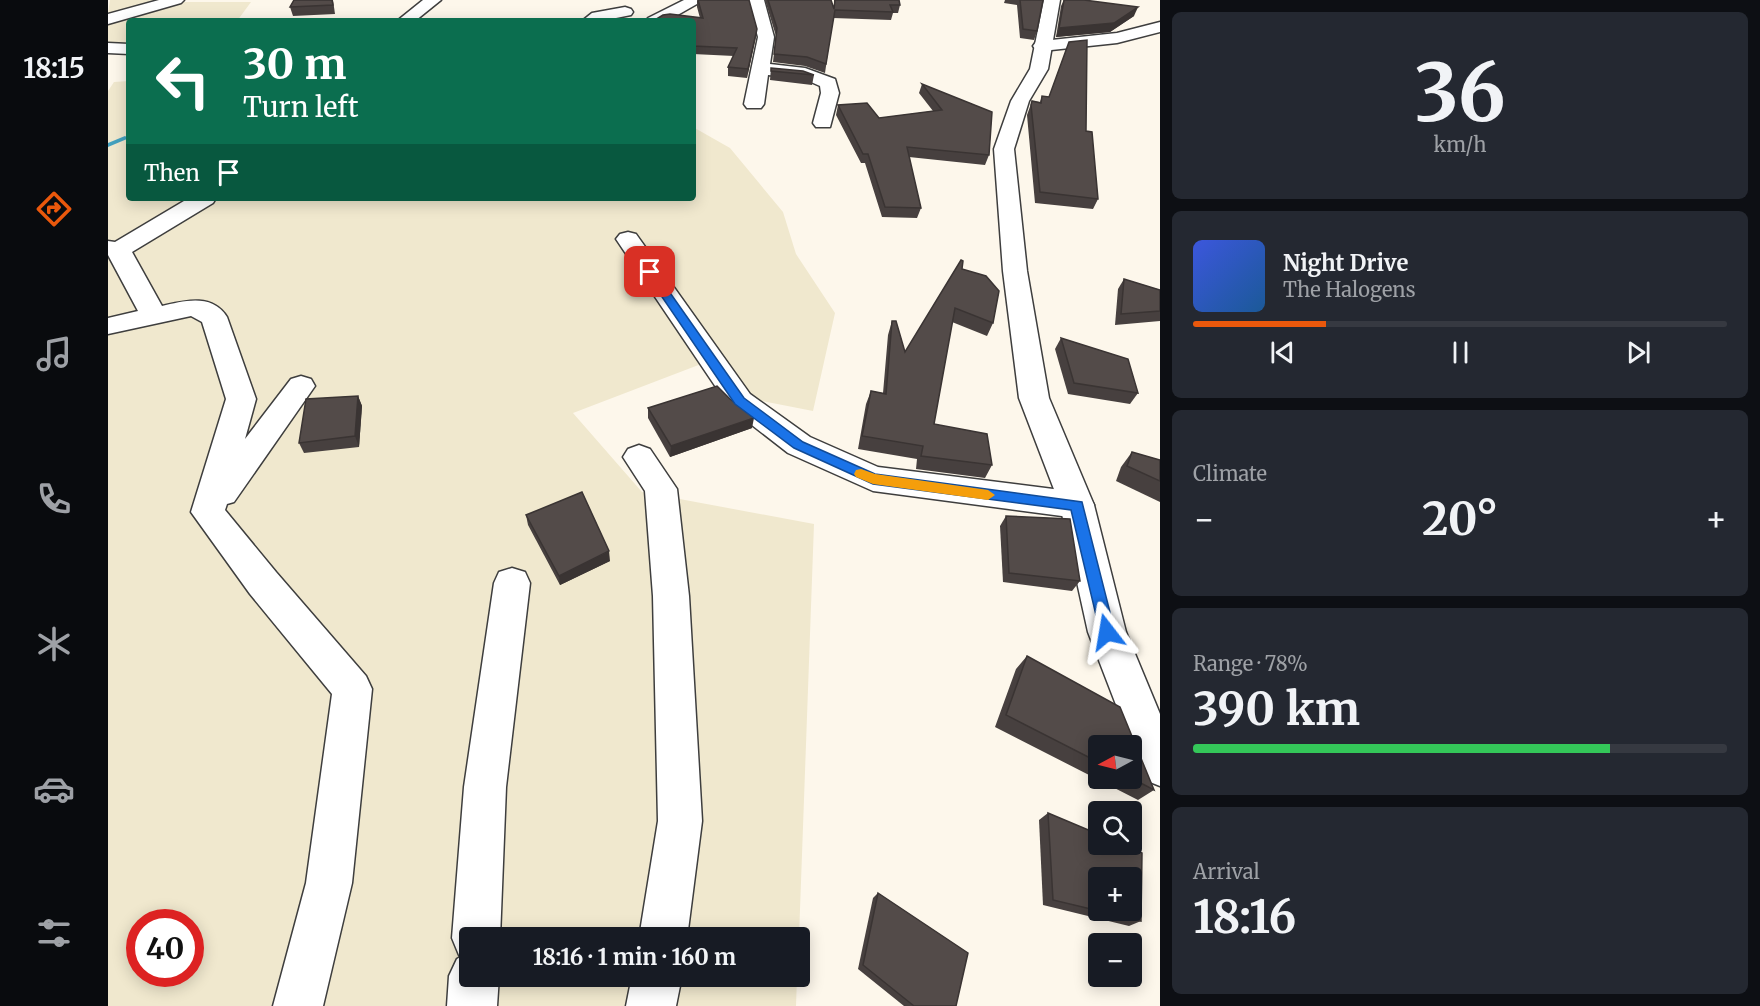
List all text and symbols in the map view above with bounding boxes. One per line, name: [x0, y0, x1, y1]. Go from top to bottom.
text: 30 m: [243, 38, 347, 90]
icon: left: [144, 42, 222, 120]
text: 36: [1414, 44, 1506, 142]
text: 18:15: [23, 51, 85, 85]
text: Turn left: [243, 90, 358, 124]
text: km/h: [1434, 132, 1486, 157]
icon: arrive: [212, 156, 245, 189]
text: Then: [144, 159, 200, 187]
icon: directions: [33, 188, 75, 230]
pin: [624, 246, 675, 297]
text: Night Drive: [1283, 249, 1408, 277]
icon: arrive: [633, 255, 666, 288]
text: The Halogens: [1283, 277, 1415, 302]
icon: music: [33, 333, 75, 375]
icon: previous: [1266, 336, 1299, 369]
icon: pause: [1444, 336, 1477, 369]
icon: next: [1622, 336, 1655, 369]
text: Climate: [1193, 461, 1267, 486]
icon: phone: [33, 478, 75, 520]
text: 20°: [1422, 491, 1498, 547]
text: −: [1193, 499, 1215, 540]
text: +: [1705, 499, 1727, 540]
position arrow: [1075, 600, 1139, 664]
icon: climate: [33, 623, 75, 665]
text: Range · 78%: [1193, 651, 1308, 676]
text: 390 km: [1193, 681, 1360, 737]
north arrow: [1088, 735, 1142, 789]
map controls: [1088, 735, 1142, 987]
icon: car: [33, 768, 75, 810]
button: search: [1088, 801, 1142, 855]
text: Arrival: [1193, 859, 1260, 884]
button: +: [1088, 867, 1142, 921]
text: 18:16: [1193, 889, 1296, 945]
speed limit sign: 40: [126, 909, 204, 987]
icon: filters: [33, 912, 75, 954]
button: −: [1088, 933, 1142, 987]
text: 18:16 · 1 min · 160 m: [533, 943, 736, 971]

